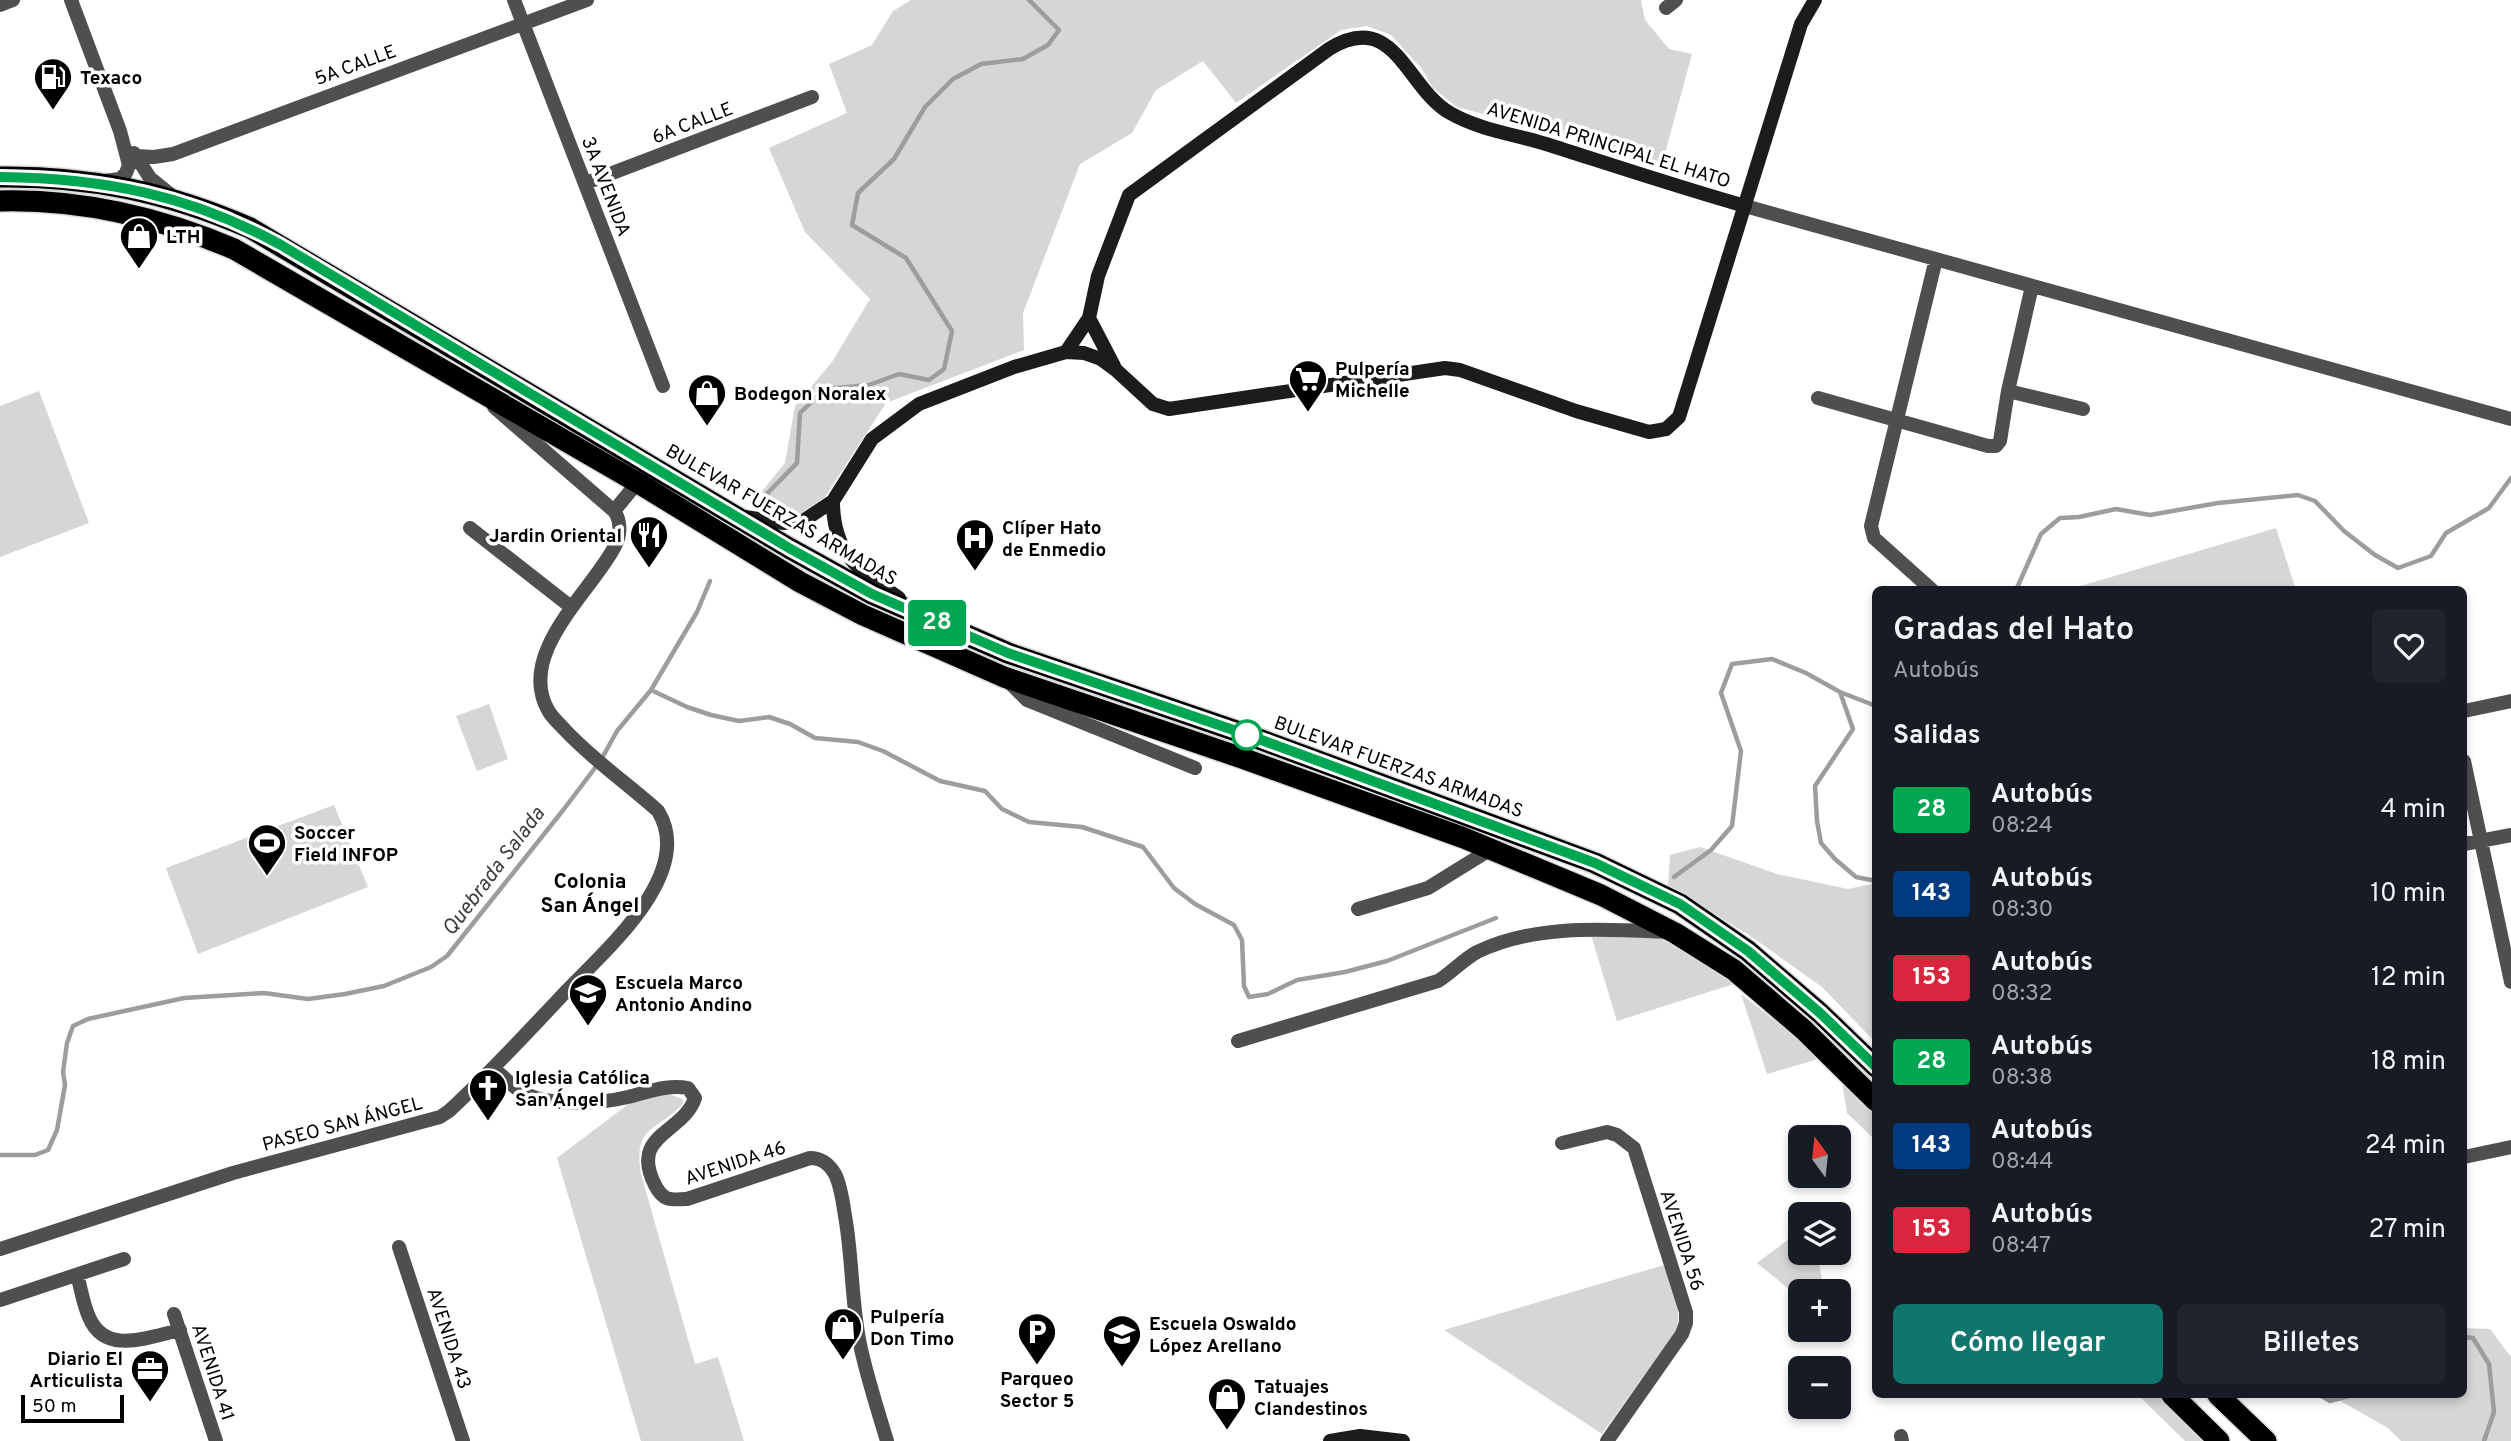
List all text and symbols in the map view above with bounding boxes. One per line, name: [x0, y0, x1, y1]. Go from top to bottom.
street label: 5A CALLE: [312, 40, 400, 92]
fuel station icon: Texaco: [32, 56, 74, 111]
place label: Texaco: [80, 67, 142, 91]
street label: 6A CALLE: [649, 97, 737, 150]
street label: AVENIDA PRINCIPAL EL HATO: [1484, 97, 1733, 194]
street label: 3A AVENIDA: [575, 133, 635, 240]
shop icon: LTH: [118, 215, 160, 270]
place label: LTH: [166, 226, 200, 250]
supermarket icon: Pulpería Michelle: [1287, 358, 1329, 413]
place label: Pulpería Michelle: [1335, 358, 1410, 404]
shop icon: Bodegon Noralex: [686, 372, 728, 427]
place label: Bodegon Noralex: [734, 383, 887, 407]
street label: BULEVAR FUERZAS ARMADAS: [661, 439, 901, 592]
restaurant icon: Jardin Oriental: [628, 514, 670, 569]
hospital icon: Clíper Hato de Enmedio: [954, 517, 996, 572]
place label: Clíper Hato de Enmedio: [1002, 517, 1106, 563]
place label: Jardin Oriental: [489, 525, 622, 549]
line badge: 28: [906, 600, 968, 646]
text: 28: [922, 608, 952, 638]
button: heart: [2372, 609, 2446, 683]
text: Gradas del Hato: [1893, 610, 2134, 652]
text: Autobús: [1893, 657, 1979, 686]
street label: BULEVAR FUERZAS ARMADAS: [1270, 712, 1526, 824]
unlabelled marker: [1232, 720, 1262, 750]
text: Salidas: [1893, 720, 1981, 753]
text: Autobús: [1991, 779, 2093, 812]
text: 4 min: [2380, 794, 2446, 827]
text: 28: [1917, 795, 1946, 825]
water label: Quebrada Salada: [437, 802, 552, 942]
text: 08:24: [1991, 812, 2053, 841]
sports icon: Soccer Field INFOP: [246, 822, 288, 877]
place label: Soccer Field INFOP: [294, 822, 398, 868]
text: Autobús: [1991, 863, 2093, 896]
district label: Colonia San Ángel: [541, 869, 639, 920]
text: 10 min: [2370, 878, 2446, 911]
text: 143: [1912, 879, 1951, 909]
text: 08:30: [1991, 896, 2053, 925]
text: Autobús: [1991, 947, 2093, 980]
text: 12 min: [2371, 962, 2446, 995]
text: 153: [1912, 963, 1951, 993]
school or university icon: Escuela Marco Antonio Andino: [567, 972, 609, 1027]
place label: Escuela Marco Antonio Andino: [615, 972, 752, 1018]
text: 08:32: [1991, 980, 2052, 1009]
text: Autobús: [1991, 1031, 2093, 1064]
text: 18 min: [2371, 1046, 2446, 1079]
text: 28: [1917, 1047, 1946, 1077]
text: 08:38: [1991, 1064, 2053, 1093]
church icon: Iglesia Católica San Ángel: [467, 1067, 509, 1122]
place label: Iglesia Católica San Ángel: [515, 1067, 650, 1113]
street label: PASEO SAN ÁNGEL: [260, 1091, 426, 1158]
text: Autobús: [1991, 1115, 2093, 1148]
north arrow: [1788, 1125, 1852, 1188]
map controls: [1788, 1125, 1851, 1419]
text: 24 min: [2365, 1130, 2446, 1163]
text: 143: [1912, 1131, 1951, 1161]
street label: AVENIDA 46: [682, 1136, 789, 1192]
text: 08:44: [1991, 1148, 2054, 1177]
street label: AVENIDA 56: [1653, 1187, 1709, 1294]
text: Autobús: [1991, 1199, 2093, 1232]
button: layers: [1788, 1202, 1851, 1265]
text: 27 min: [2368, 1214, 2446, 1247]
text: 153: [1912, 1215, 1951, 1245]
text: 08:47: [1991, 1232, 2051, 1261]
button: +: [1788, 1279, 1851, 1342]
street label: AVENIDA 43: [420, 1285, 476, 1392]
button: Cómo llegar: [1893, 1304, 2163, 1384]
button: Billetes: [2177, 1304, 2446, 1384]
shop icon: Pulpería Don Timo: [822, 1306, 864, 1361]
place label: Pulpería Don Timo: [870, 1306, 954, 1352]
parking icon: Parqueo Sector 5: [1016, 1311, 1058, 1366]
school or university icon: Escuela Oswaldo López Arellano: [1101, 1313, 1143, 1368]
place label: Escuela Oswaldo López Arellano: [1149, 1313, 1297, 1359]
street label: AVENIDA 41: [185, 1321, 239, 1424]
place label: Diario El Articulista: [30, 1348, 123, 1394]
office icon: Diario El Articulista: [129, 1348, 171, 1403]
button: −: [1788, 1356, 1851, 1419]
place label: Parqueo Sector 5: [1000, 1368, 1074, 1414]
shop icon: Tatuajes Clandestinos: [1206, 1376, 1248, 1431]
place label: Tatuajes Clandestinos: [1254, 1376, 1368, 1422]
scale bar: [21, 1392, 124, 1424]
text: 50 m: [32, 1395, 77, 1419]

